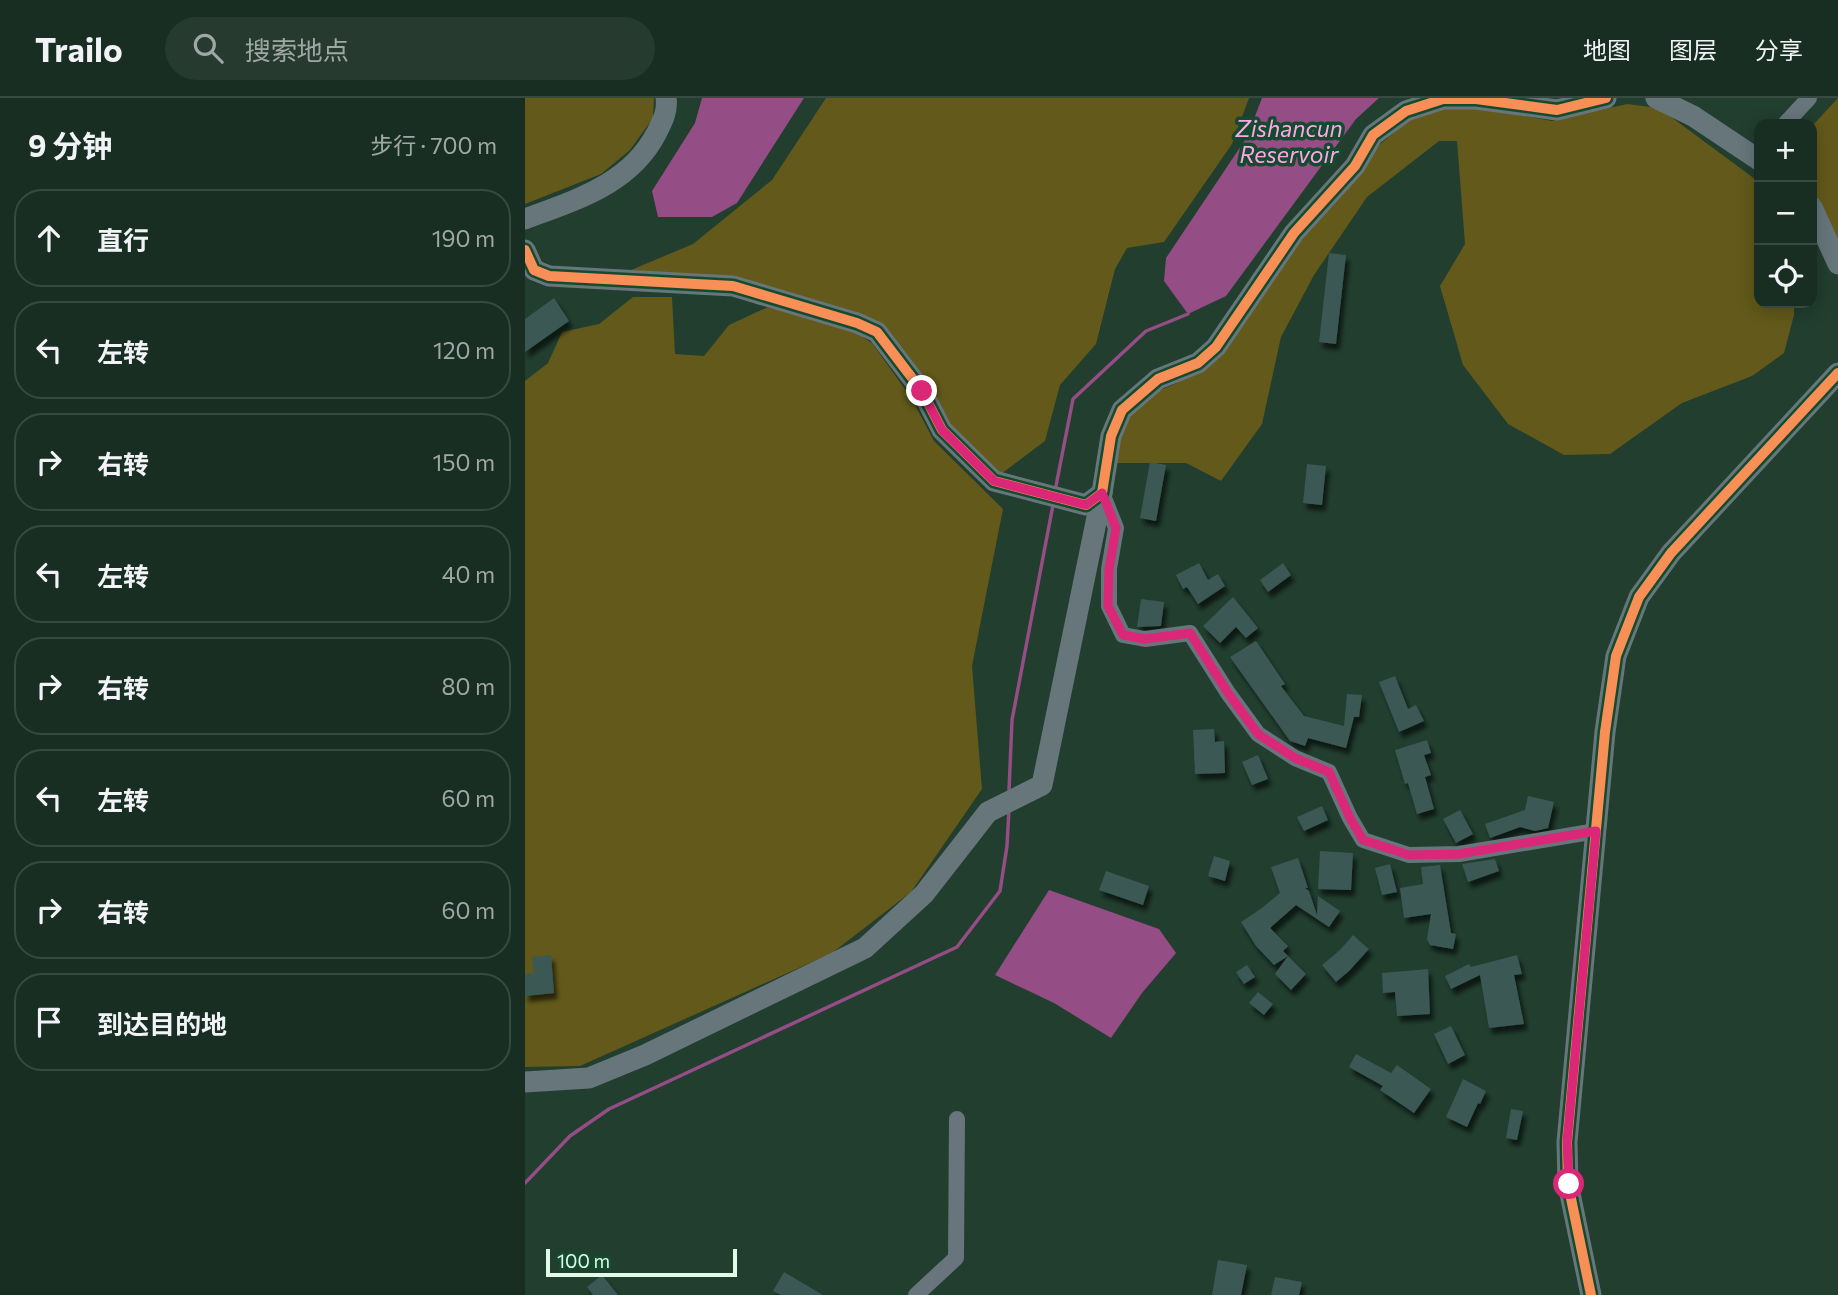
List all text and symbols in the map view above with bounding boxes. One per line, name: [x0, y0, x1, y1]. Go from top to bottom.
search box: [165, 17, 655, 80]
text: Trailo: [35, 28, 123, 69]
icon: search: [189, 29, 227, 67]
text: 搜索地点: [245, 34, 349, 65]
text: 地图: [1583, 35, 1631, 64]
text: 图层: [1669, 35, 1717, 64]
text: 分享: [1755, 35, 1803, 64]
water label: Zishancun Reservoir: [1234, 114, 1343, 168]
map controls: [1754, 119, 1817, 308]
button: +: [1754, 119, 1817, 182]
text: 9 分钟: [28, 126, 112, 163]
text: 步行 · 700 m: [370, 131, 497, 159]
button: −: [1754, 182, 1817, 245]
icon: ahead: [30, 219, 68, 257]
text: 直行: [97, 224, 149, 255]
text: 190 m: [432, 224, 495, 252]
button: locate: [1754, 245, 1817, 308]
icon: left: [30, 331, 68, 369]
text: 左转: [97, 336, 149, 367]
text: 120 m: [433, 336, 495, 364]
route end: [906, 375, 937, 406]
icon: right: [30, 443, 68, 481]
text: 右转: [97, 448, 149, 479]
text: 150 m: [432, 448, 495, 476]
icon: left: [30, 555, 68, 593]
text: 左转: [97, 560, 149, 591]
text: 40 m: [442, 560, 495, 588]
icon: right: [30, 667, 68, 705]
text: 右转: [97, 672, 149, 703]
text: 80 m: [442, 672, 495, 700]
icon: left: [30, 779, 68, 817]
text: 左转: [97, 784, 149, 815]
text: 60 m: [442, 784, 495, 812]
icon: right: [30, 891, 68, 929]
text: 右转: [97, 896, 149, 927]
text: 60 m: [442, 896, 495, 924]
icon: arrive: [30, 1003, 68, 1041]
text: 到达目的地: [97, 1008, 227, 1039]
route start: [1553, 1168, 1584, 1199]
scale bar: [546, 1246, 737, 1278]
text: 100 m: [557, 1249, 610, 1272]

